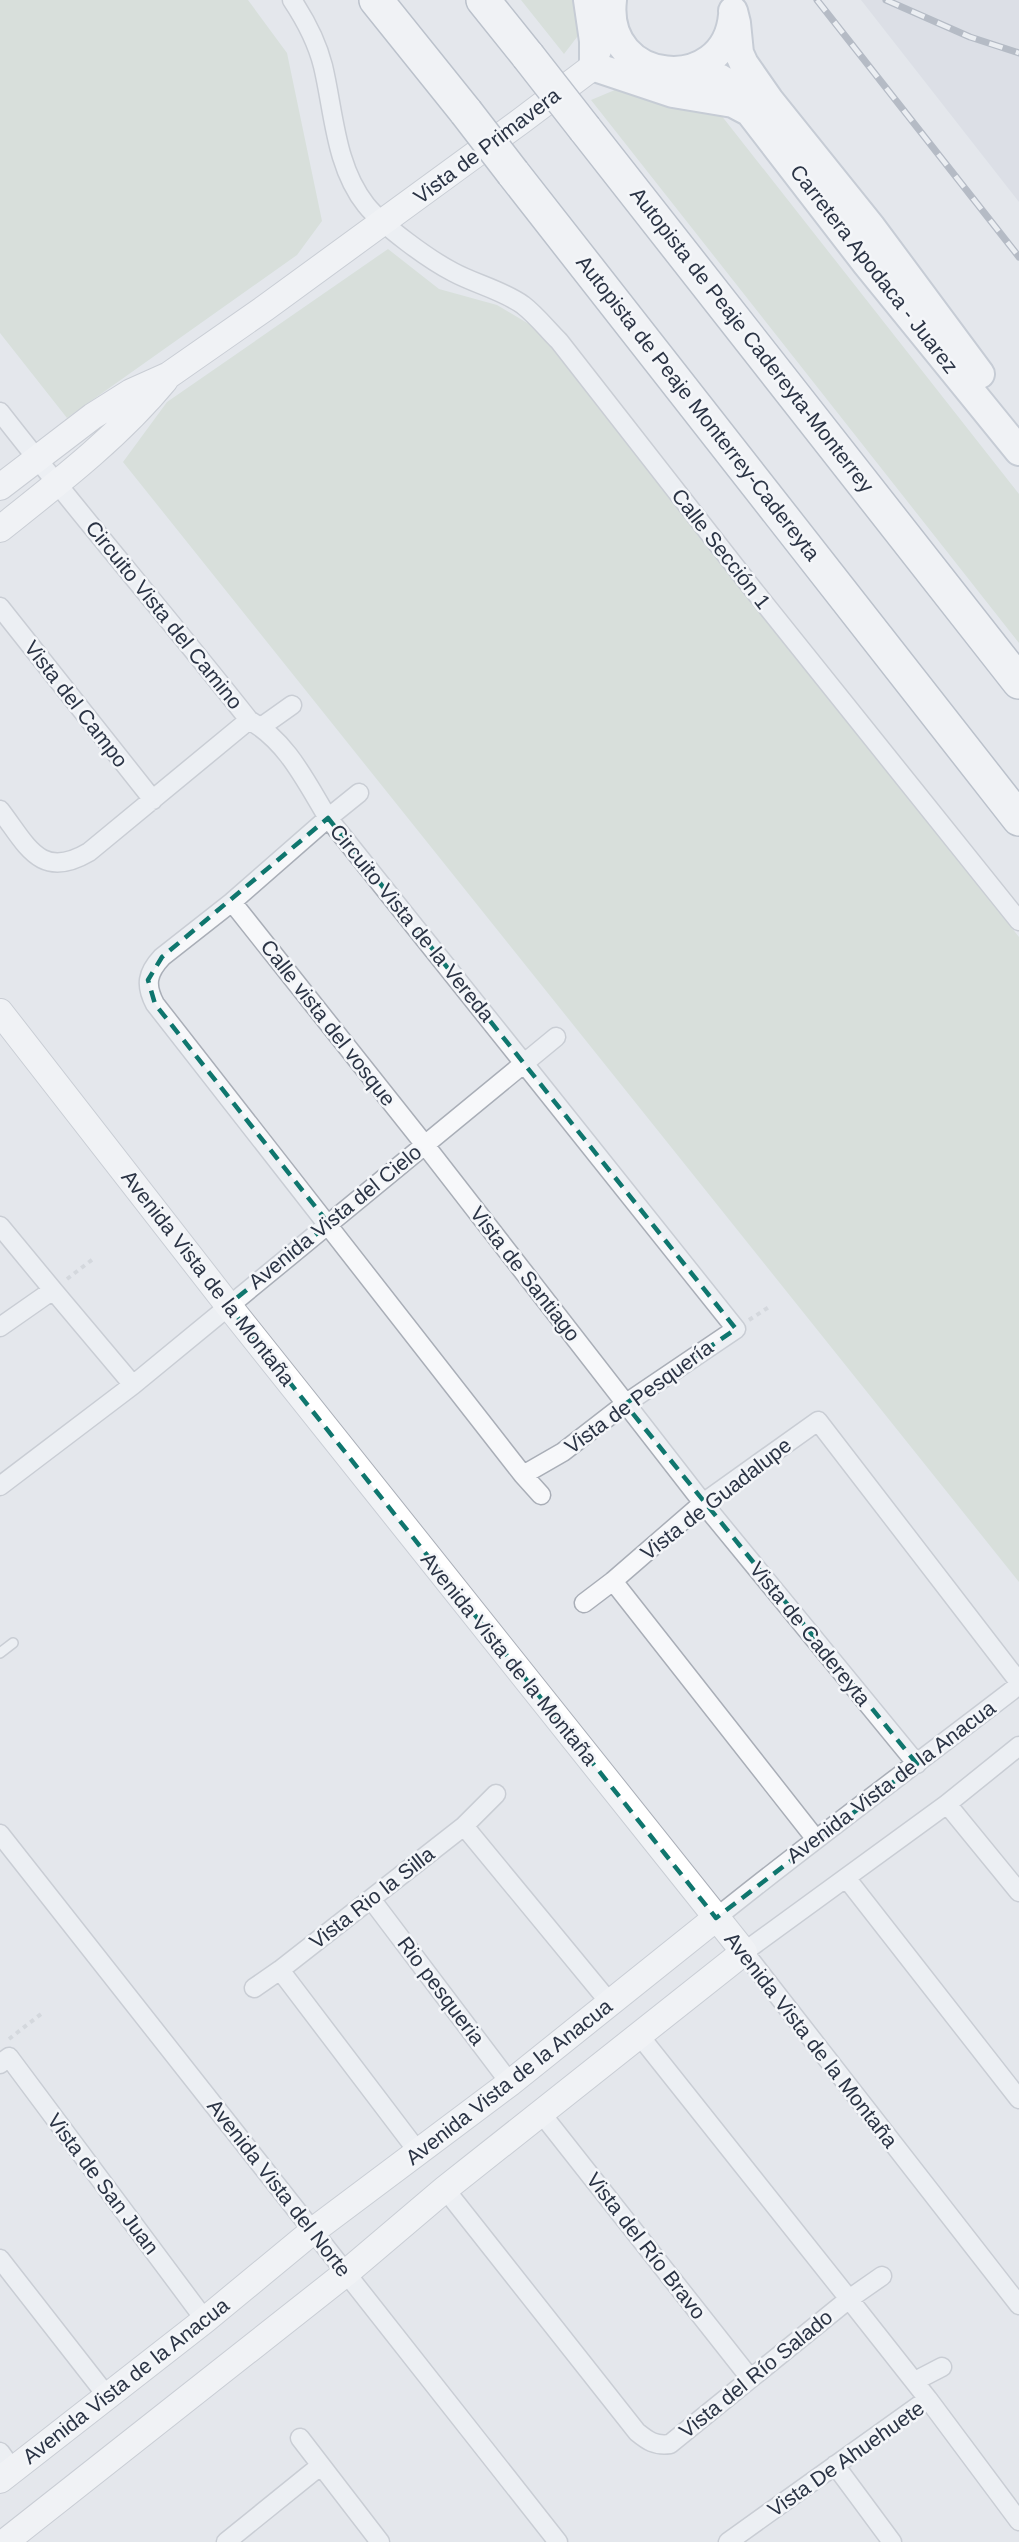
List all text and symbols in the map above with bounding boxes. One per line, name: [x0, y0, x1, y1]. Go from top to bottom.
street label: Vista de Primavera: [409, 83, 565, 208]
street label: Carretera Apodaca - Juarez: [786, 160, 963, 377]
street label: Autopista de Peaje Cadereyta-Monterrey: [626, 183, 879, 497]
street label: Autopista de Peaje Monterrey-Cadereyta: [572, 251, 825, 565]
street label: Calle Sección 1: [667, 484, 775, 613]
street label: Circuito Vista del Camino: [81, 516, 247, 713]
street label: Vista del Campo: [20, 636, 133, 771]
street label: Circuito Vista de la Vereda: [326, 819, 499, 1026]
street label: Calle vista del vosque: [256, 935, 400, 1110]
street label: Avenida Vista del Cielo: [244, 1140, 426, 1293]
street label: Avenida Vista de la Montaña: [117, 1166, 300, 1390]
street label: Vista de Santiago: [466, 1202, 585, 1345]
street label: Vista de Pesquería: [560, 1335, 717, 1458]
street label: Vista de Guadalupe: [636, 1433, 795, 1564]
street label: Avenida Vista de la Montaña: [417, 1548, 602, 1770]
street label: Vista de Cadereyta: [745, 1557, 876, 1710]
street label: Avenida Vista de la Anacua: [782, 1696, 1000, 1867]
street label: Vista Rio la Silla: [305, 1842, 439, 1953]
street label: Avenida Vista de la Montaña: [720, 1928, 903, 2152]
street label: Rio pesqueria: [393, 1932, 490, 2050]
street label: Avenida Vista de la Anacua: [401, 1994, 616, 2169]
street label: Avenida Vista del Norte: [203, 2094, 356, 2281]
street label: Vista de San Juan: [43, 2109, 164, 2259]
street label: Vista del Río Bravo: [582, 2168, 711, 2323]
street label: Avenida Vista de la Anacua: [18, 2293, 233, 2468]
street label: Vista del Río Salado: [675, 2305, 837, 2442]
street label: Vista De Ahuehuete: [763, 2396, 928, 2521]

